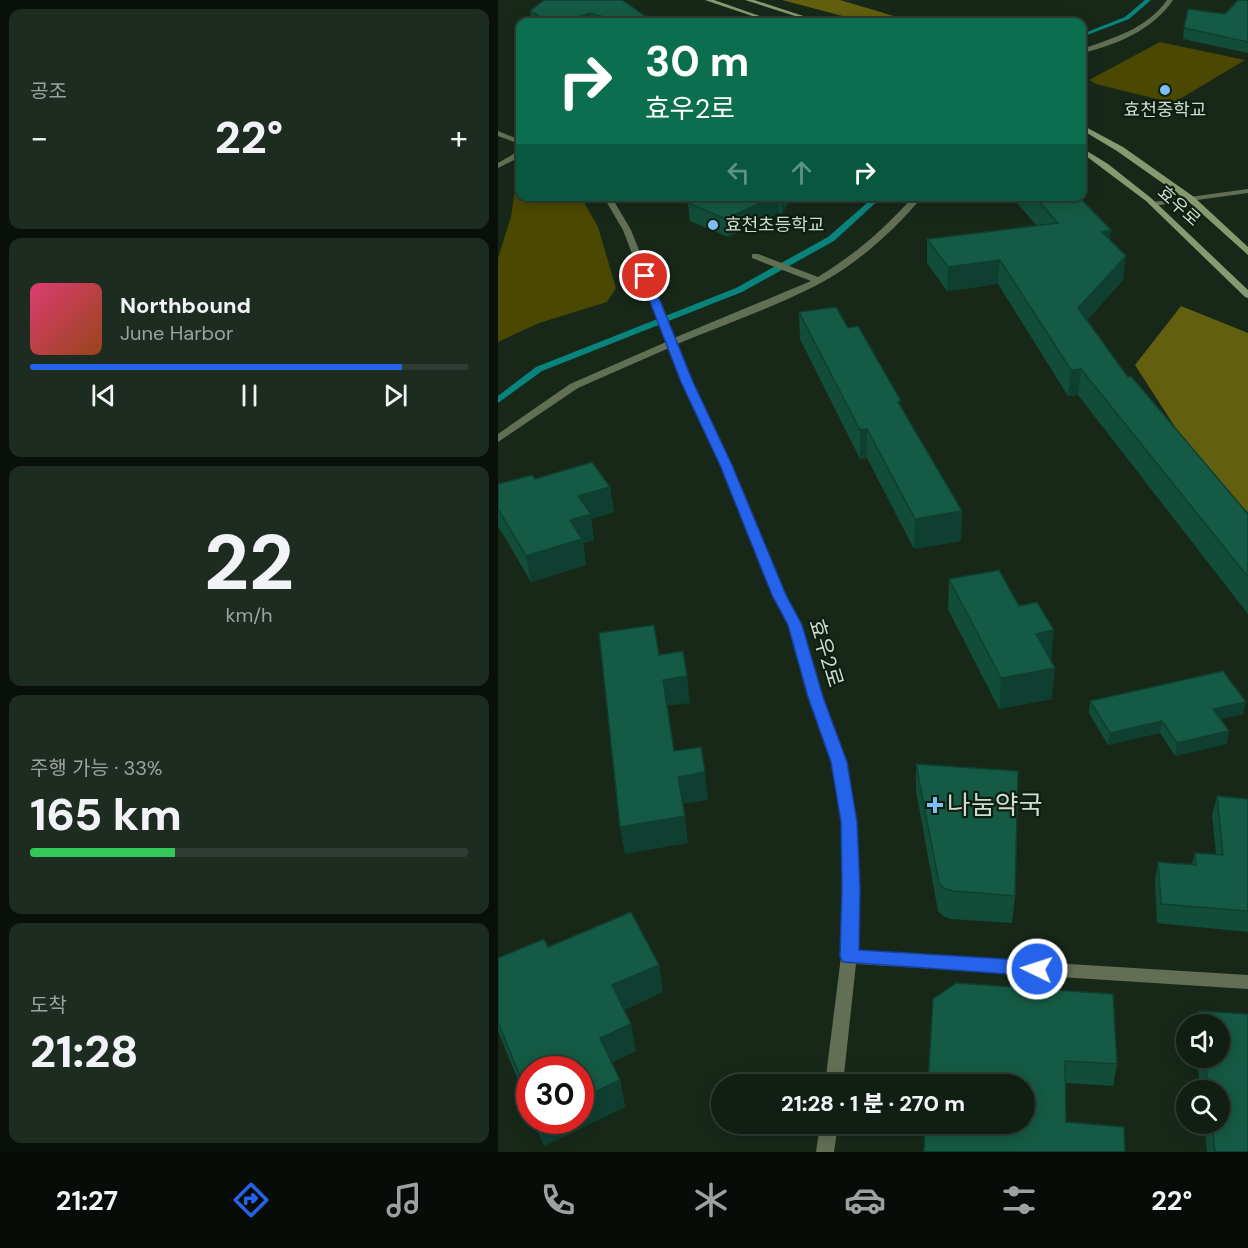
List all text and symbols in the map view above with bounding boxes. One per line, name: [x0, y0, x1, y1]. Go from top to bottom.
text: 30 m: [645, 34, 749, 89]
icon: right: [546, 42, 624, 120]
text: 공조: [30, 78, 67, 104]
marker: 효천중학교: [1158, 83, 1172, 97]
text: 효우2로: [645, 91, 735, 126]
place label: 효천중학교: [1124, 98, 1206, 122]
text: 22°: [215, 108, 283, 167]
text: −: [30, 116, 48, 159]
text: +: [450, 116, 468, 159]
icon: left: [722, 156, 755, 189]
icon: ahead: [785, 156, 818, 189]
icon: right: [848, 156, 881, 189]
street label: 효우로: [1153, 180, 1205, 232]
place label: 효천초등학교: [725, 213, 824, 237]
marker: 효천초등학교: [706, 218, 720, 232]
pin: [619, 250, 670, 301]
icon: arrive: [628, 259, 661, 292]
text: Northbound: [120, 291, 251, 320]
text: June Harbor: [120, 320, 233, 346]
icon: previous: [87, 379, 120, 412]
icon: pause: [233, 379, 266, 412]
icon: next: [379, 379, 412, 412]
text: 22: [204, 512, 294, 613]
text: km/h: [225, 602, 273, 628]
street label: 효우2로: [802, 615, 850, 691]
text: 주행 가능 · 33%: [30, 755, 163, 781]
text: 165 km: [30, 785, 182, 844]
place label: 나눔약국: [947, 788, 1043, 822]
marker: 나눔약국: [928, 798, 942, 812]
position arrow: [1005, 937, 1069, 1001]
text: 도착: [30, 992, 67, 1018]
map controls: [1176, 1014, 1230, 1134]
button: sound: [1176, 1014, 1230, 1068]
text: 21:28: [30, 1022, 139, 1081]
speed limit sign: 30: [516, 1056, 594, 1134]
button: search: [1176, 1080, 1230, 1134]
text: 21:28 · 1 분 · 270 m: [781, 1089, 965, 1118]
icon: directions: [230, 1179, 272, 1221]
icon: music: [383, 1179, 425, 1221]
icon: phone: [537, 1179, 579, 1221]
icon: climate: [690, 1179, 732, 1221]
icon: car: [844, 1179, 886, 1221]
icon: filters: [998, 1179, 1040, 1221]
text: 21:27: [56, 1183, 118, 1218]
text: 22°: [1151, 1183, 1192, 1218]

